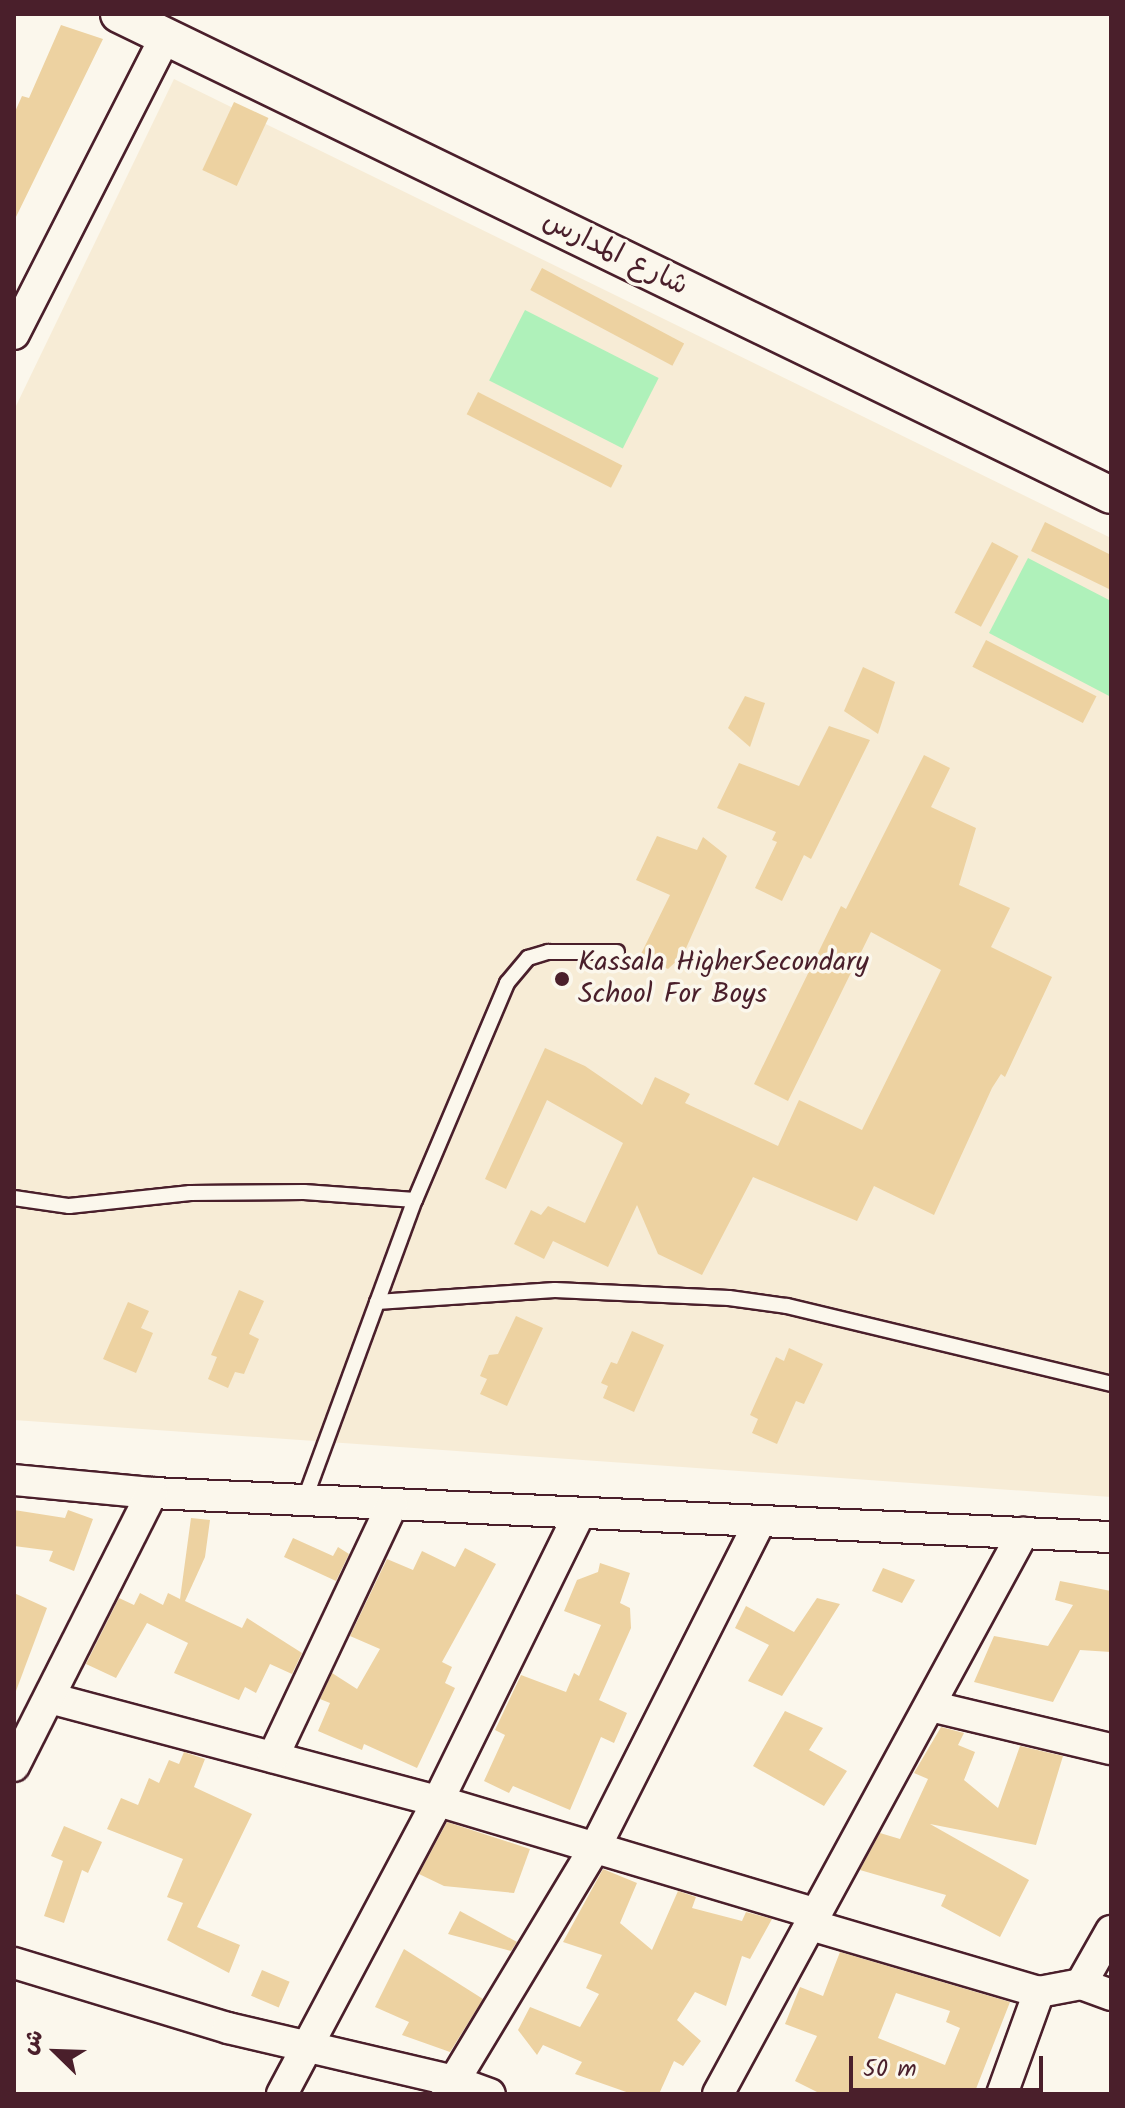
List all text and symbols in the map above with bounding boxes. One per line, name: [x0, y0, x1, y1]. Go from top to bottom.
street label: شارع المدارس: [537, 204, 693, 304]
place label: Kassala HigherSecondary School For Boys: [578, 946, 869, 1012]
marker: Kassala HigherSecondary School For Boys: [553, 970, 571, 988]
north arrow: [16, 2012, 96, 2092]
text: ش: [13, 2024, 54, 2060]
scale bar: [853, 2040, 1047, 2090]
text: 50 m: [863, 2050, 917, 2089]

